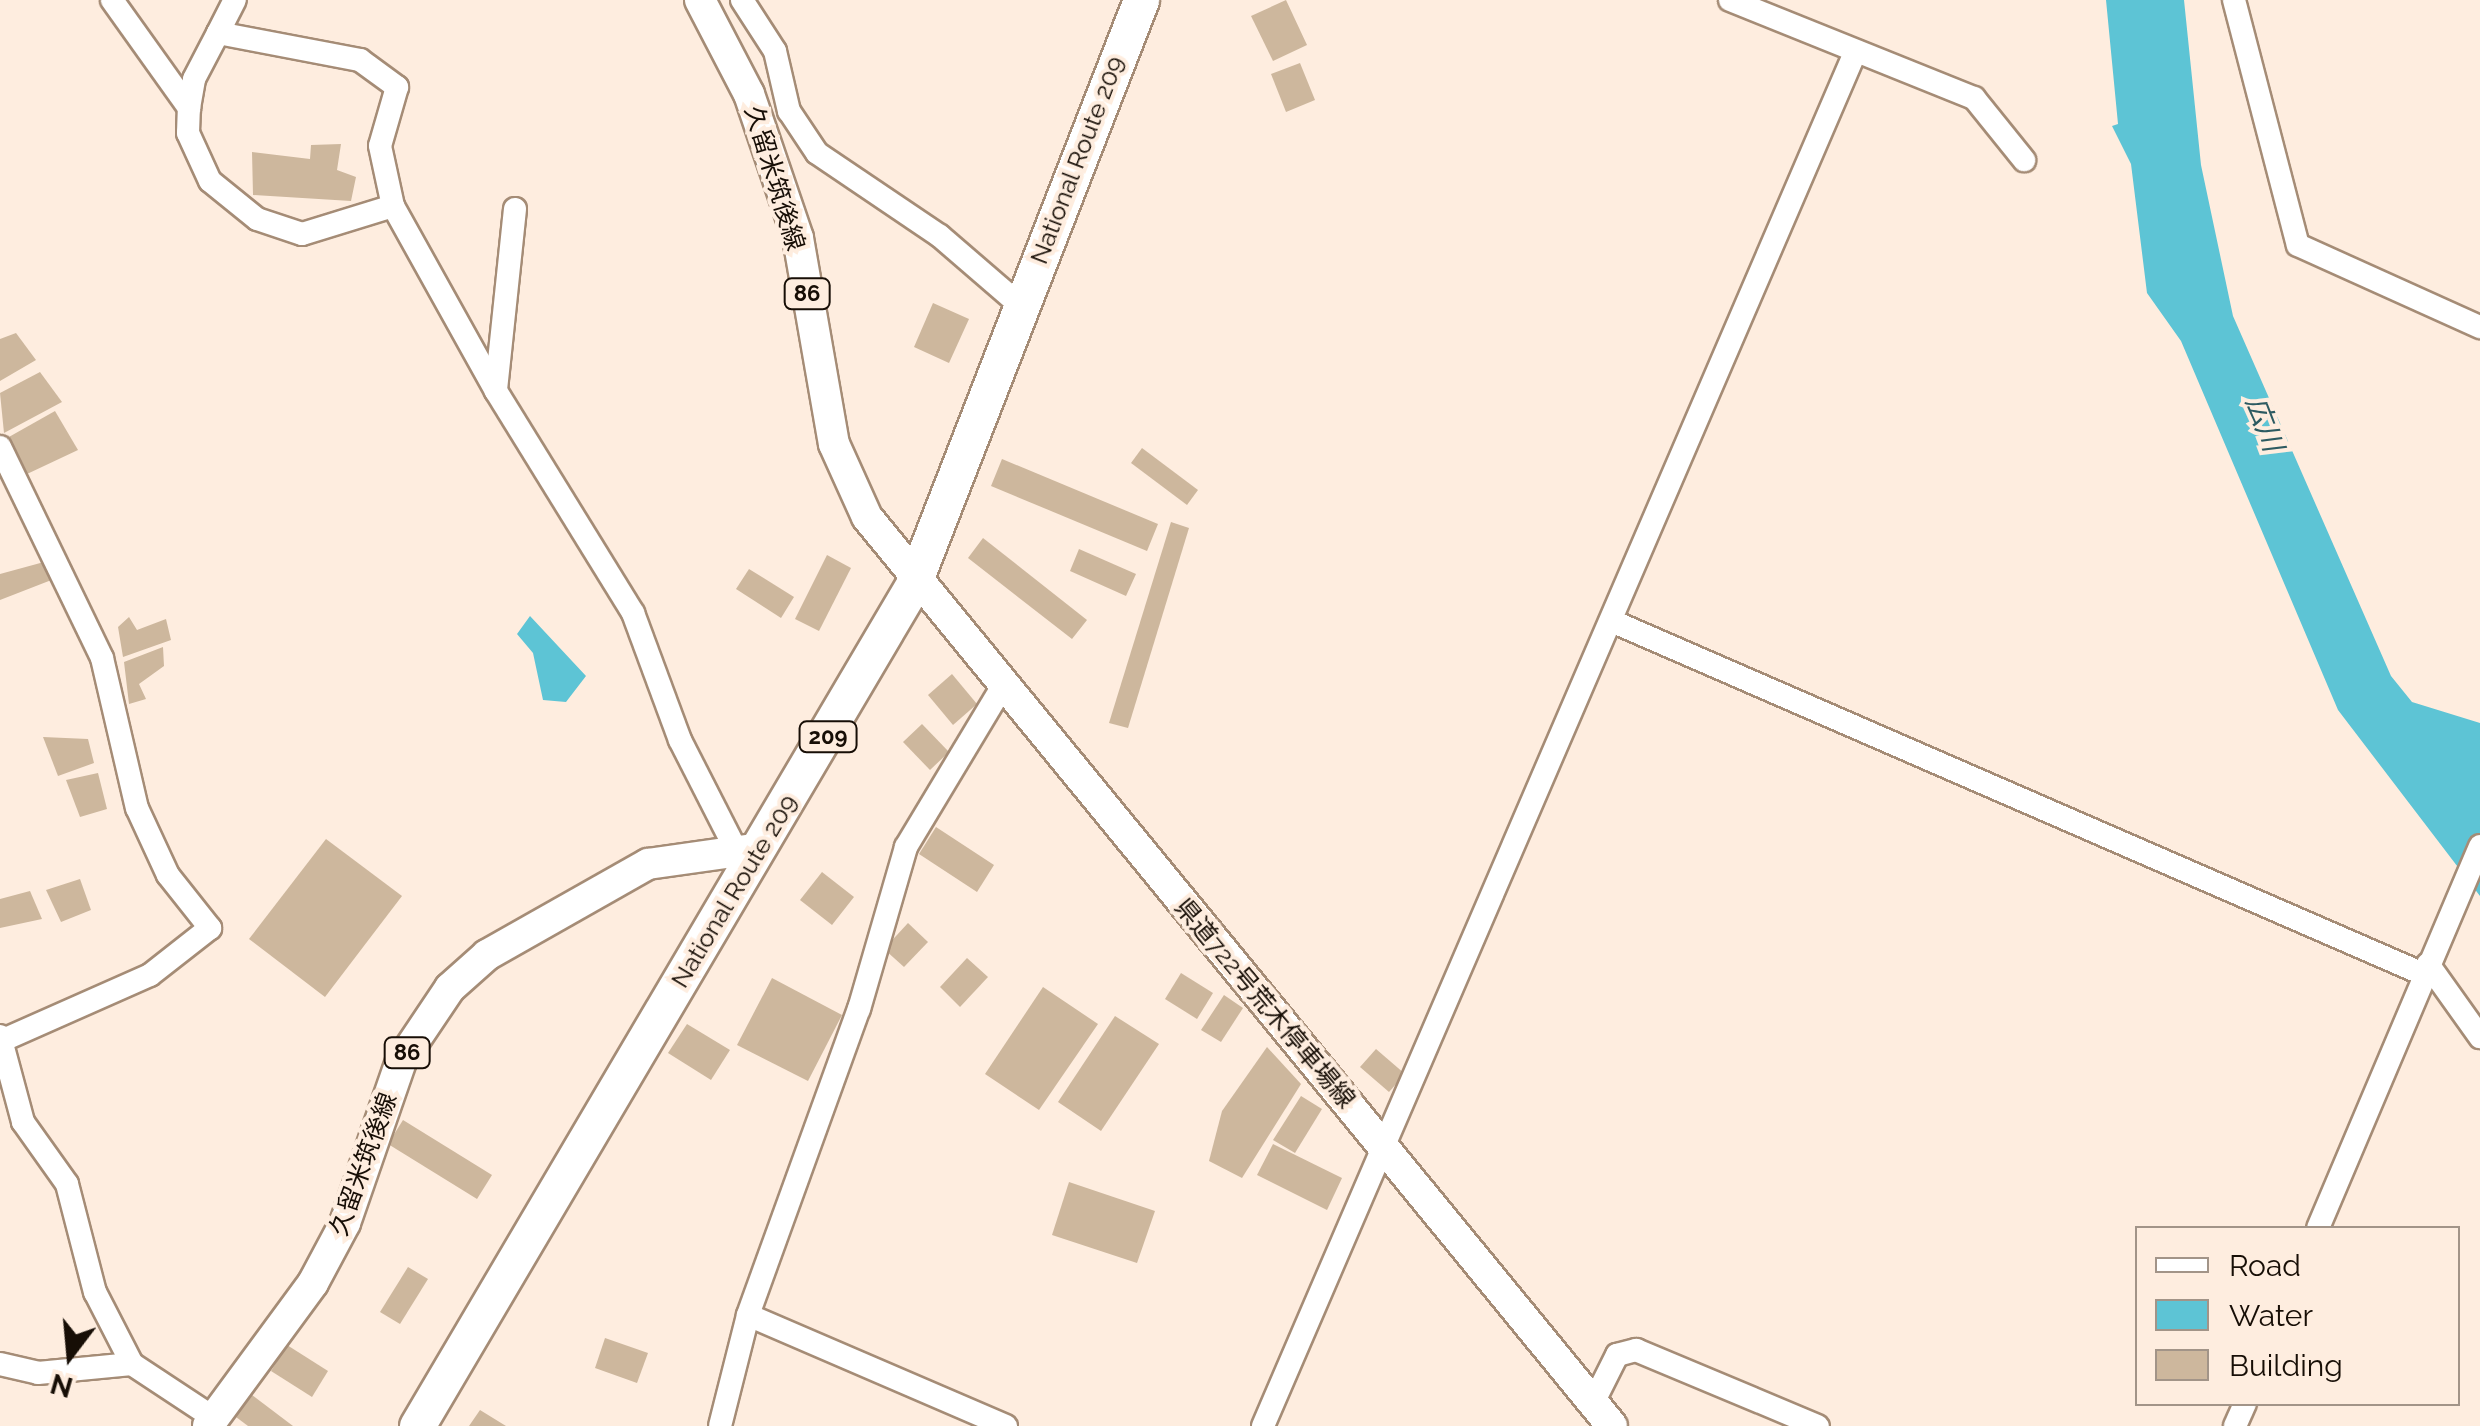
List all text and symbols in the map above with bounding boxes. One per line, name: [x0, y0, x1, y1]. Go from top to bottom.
street label: National Route 209: [1023, 52, 1131, 268]
street label: 久留米筑後線: [739, 102, 811, 254]
road number: 86: [782, 277, 832, 311]
water label: 広川: [2238, 392, 2290, 456]
road number: 209: [798, 720, 858, 754]
street label: National Route 209: [664, 789, 804, 993]
street label: 県道722号荒木停車場線: [1169, 892, 1361, 1114]
road number: 86: [382, 1036, 432, 1070]
street label: 久留米筑後線: [323, 1088, 403, 1240]
legend: [2135, 1226, 2460, 1406]
text: Road: [2229, 1248, 2301, 1283]
text: Water: [2229, 1298, 2313, 1333]
north arrow: [20, 1306, 120, 1406]
text: Building: [2229, 1348, 2343, 1383]
text: N: [47, 1367, 76, 1404]

